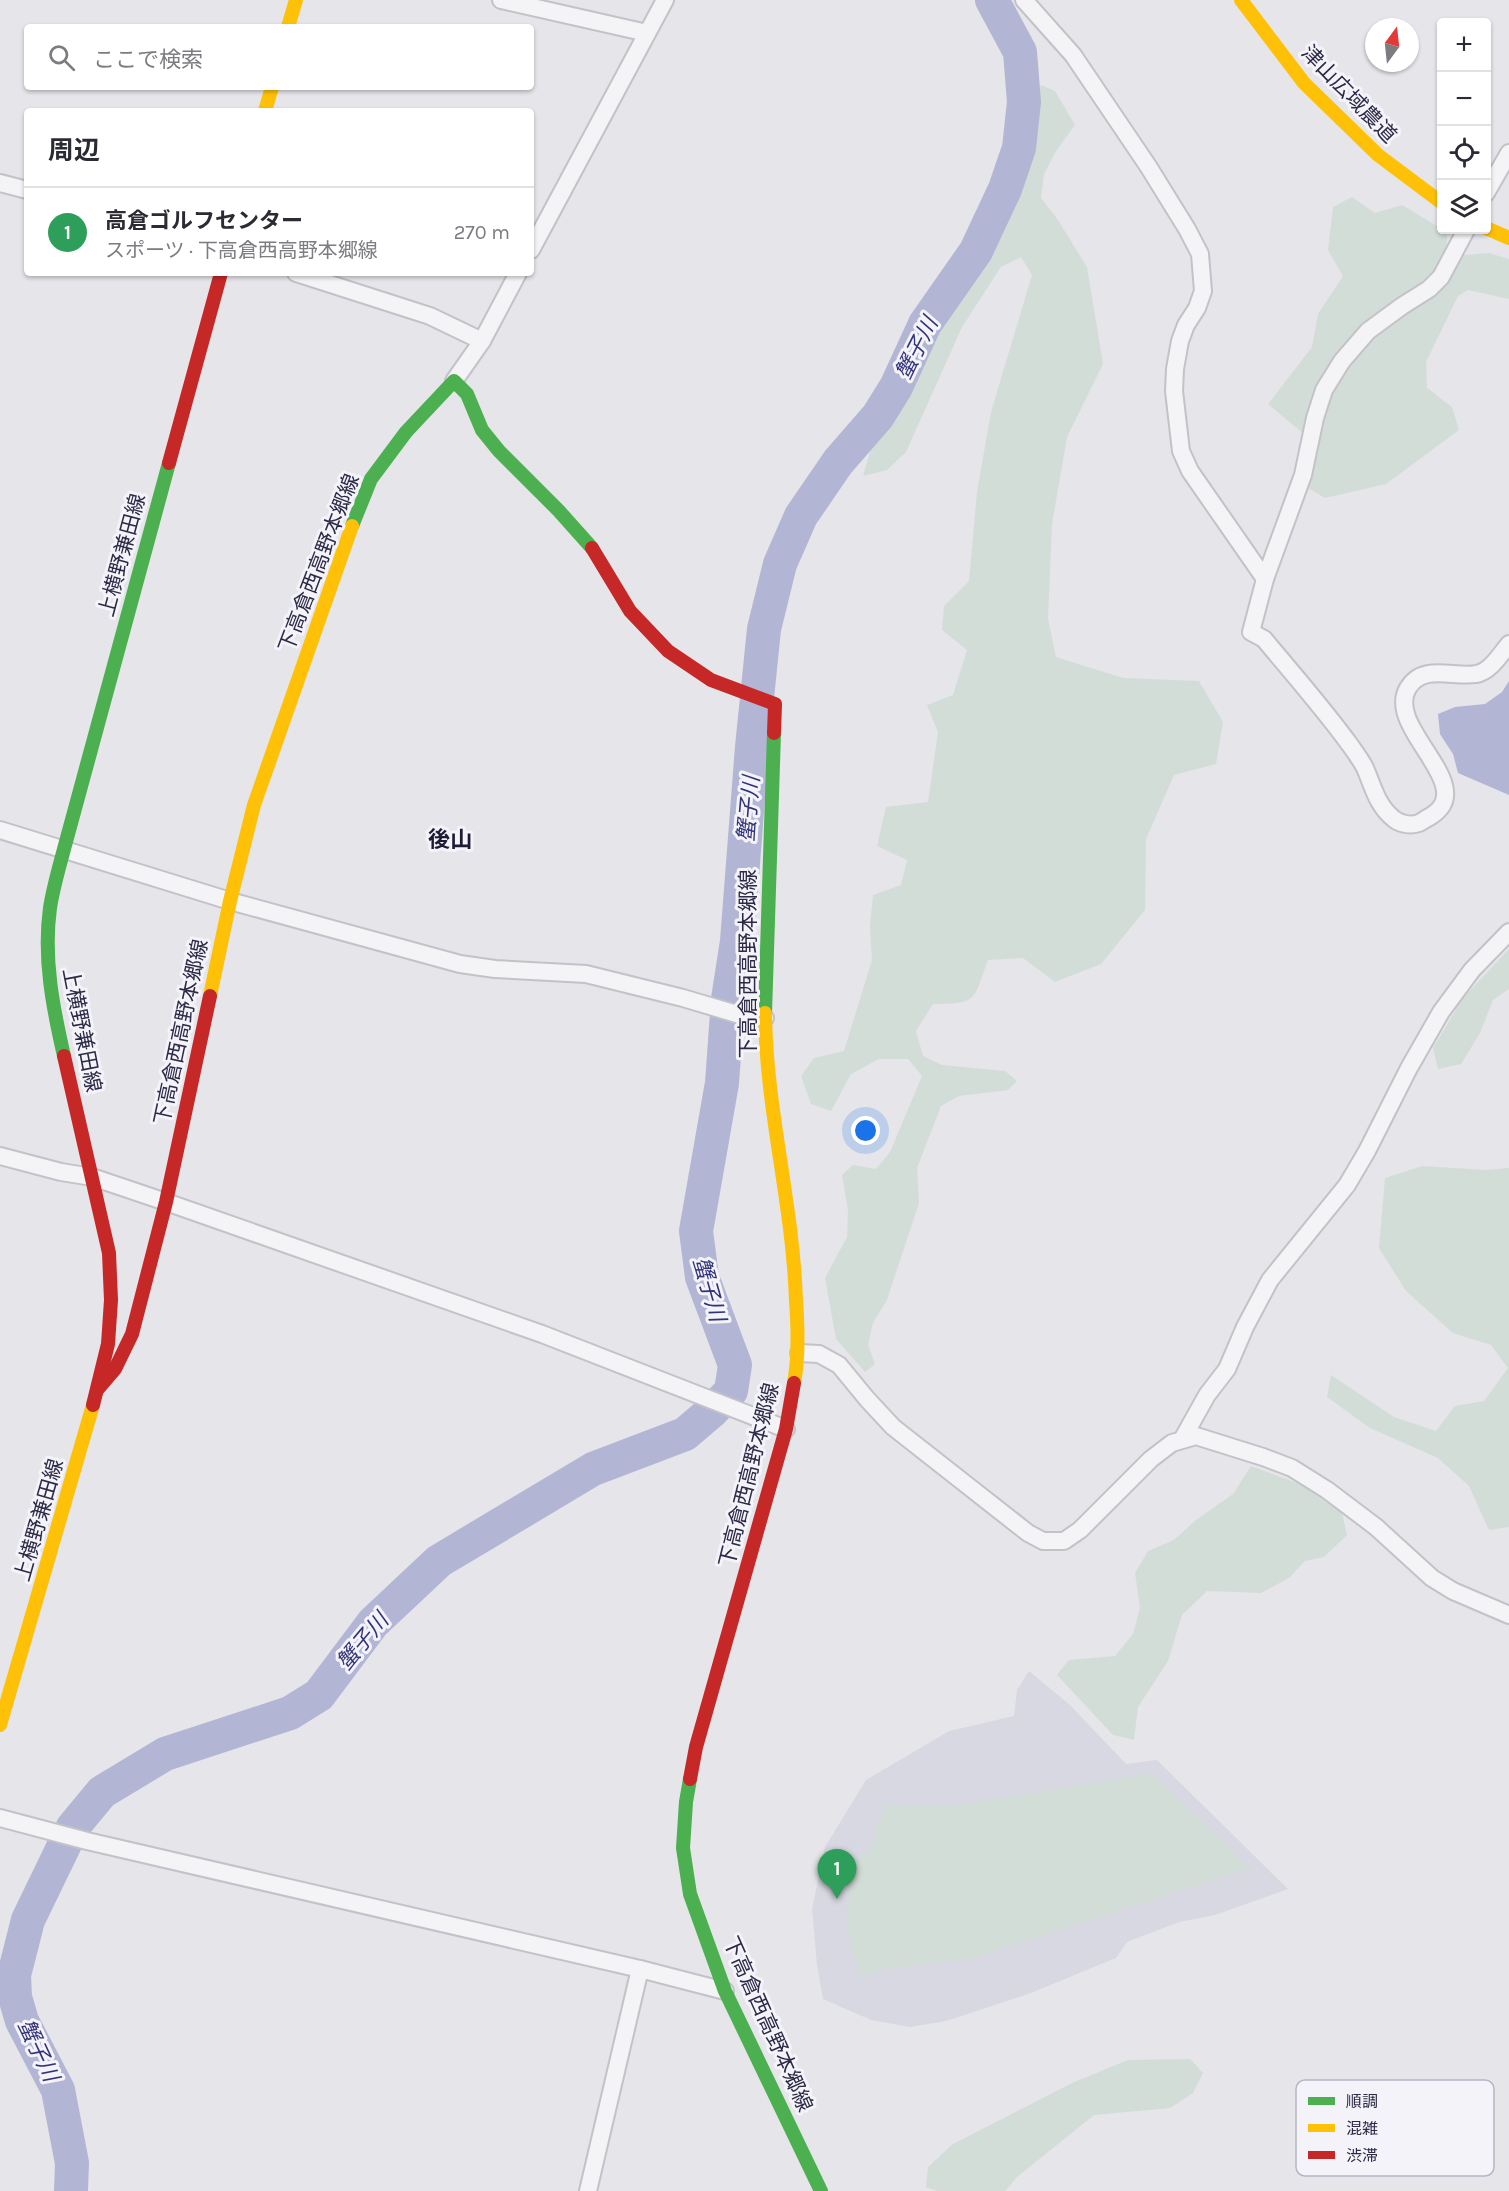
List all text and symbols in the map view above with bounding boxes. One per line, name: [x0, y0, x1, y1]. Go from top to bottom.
north arrow: [1365, 18, 1419, 72]
map controls: [1437, 18, 1491, 234]
button: +: [1437, 18, 1491, 72]
search box: [24, 24, 534, 90]
street label: 津山広域農道: [1297, 40, 1401, 148]
icon: search: [45, 41, 78, 74]
text: ここで検索: [93, 47, 203, 73]
button: −: [1437, 72, 1491, 126]
button: locate: [1437, 126, 1491, 180]
text: 周辺: [48, 135, 100, 166]
button: layers: [1437, 180, 1491, 234]
text: 高倉ゴルフセンター: [105, 208, 303, 234]
text: 1: [64, 221, 71, 244]
text: 270 m: [454, 221, 510, 244]
text: スポーツ · 下高倉西高野本郷線: [105, 239, 378, 262]
water label: 蟹子川: [890, 311, 944, 384]
street label: 下高倉西高野本郷線: [274, 470, 364, 656]
street label: 上横野兼田線: [94, 491, 150, 619]
water label: 蟹子川: [733, 773, 765, 843]
district label: 後山: [428, 827, 472, 853]
street label: 下高倉西高野本郷線: [736, 870, 760, 1059]
street label: 下高倉西高野本郷線: [150, 937, 212, 1127]
street label: 上横野兼田線: [58, 966, 106, 1094]
your location: [851, 1116, 880, 1145]
water label: 蟹子川: [687, 1254, 731, 1326]
street label: 下高倉西高野本郷線: [714, 1380, 784, 1570]
street label: 上横野兼田線: [10, 1456, 68, 1584]
water label: 蟹子川: [332, 1606, 395, 1675]
pin: 1: [818, 1850, 856, 1899]
street label: 下高倉西高野本郷線: [719, 1933, 817, 2115]
water label: 蟹子川: [12, 2015, 65, 2088]
legend: [1296, 2080, 1494, 2176]
text: 順調: [1346, 2092, 1378, 2111]
text: 混雑: [1346, 2119, 1378, 2138]
text: 渋滞: [1346, 2146, 1378, 2165]

